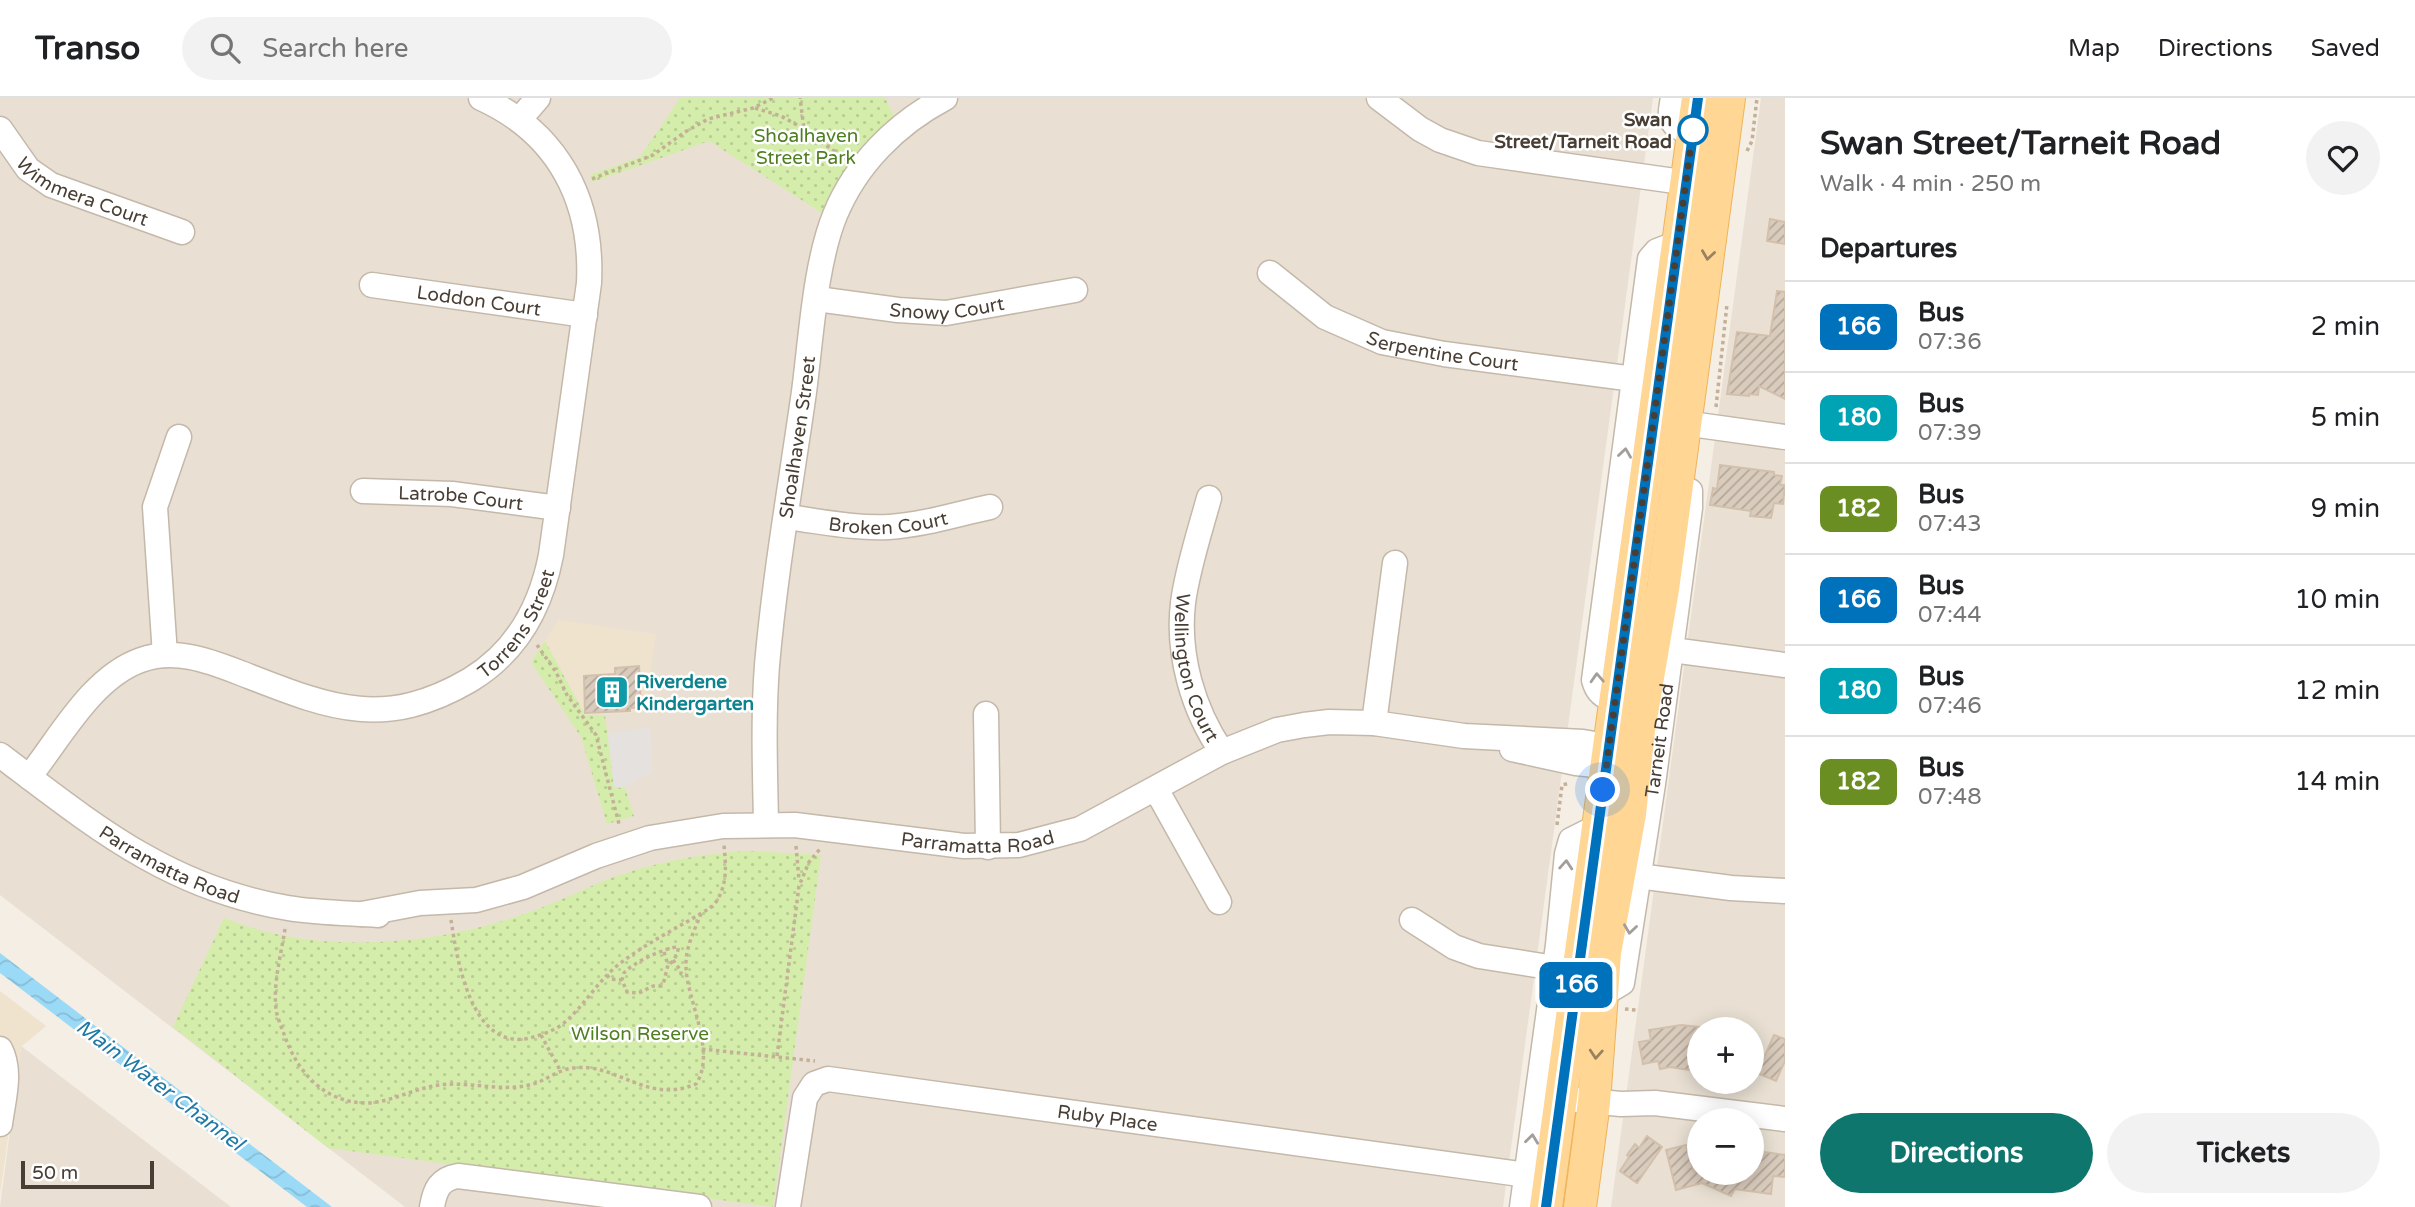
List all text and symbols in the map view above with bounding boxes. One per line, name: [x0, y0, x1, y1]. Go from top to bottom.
search box: [182, 17, 672, 80]
text: Transo: [35, 29, 140, 68]
icon: search: [206, 29, 244, 67]
text: Search here: [262, 33, 409, 64]
text: Map: [2068, 34, 2120, 63]
text: Directions: [2158, 34, 2273, 63]
text: Saved: [2311, 34, 2380, 63]
place label: Swan Street/Tarneit Road: [1494, 109, 1672, 153]
marker: Swan Street/Tarneit Road: [1678, 115, 1708, 145]
button: heart: [2306, 121, 2380, 195]
text: Swan Street/Tarneit Road: [1820, 124, 2221, 163]
park label: Shoalhaven Street Park: [754, 125, 858, 169]
street label: Wimmera Court: [11, 153, 151, 231]
text: Walk · 4 min · 250 m: [1820, 170, 2041, 198]
text: Departures: [1820, 233, 1957, 264]
one-way arrow: [1701, 249, 1716, 261]
street label: Loddon Court: [415, 281, 542, 321]
street label: Snowy Court: [888, 293, 1006, 325]
text: Bus: [1918, 297, 1964, 328]
text: 2 min: [2311, 311, 2380, 342]
text: 166: [1836, 312, 1881, 341]
street label: Serpentine Court: [1363, 327, 1520, 376]
text: 07:36: [1918, 328, 1982, 356]
street label: Shoalhaven Street: [775, 355, 820, 520]
text: Bus: [1918, 388, 1964, 419]
text: 5 min: [2311, 402, 2380, 433]
text: 180: [1836, 403, 1881, 432]
text: 07:39: [1918, 419, 1982, 447]
one-way arrow: [1617, 447, 1632, 459]
text: Bus: [1918, 479, 1964, 510]
street label: Latrobe Court: [398, 482, 524, 515]
text: 9 min: [2311, 493, 2380, 524]
text: 182: [1836, 494, 1881, 523]
street label: Broken Court: [827, 507, 950, 539]
text: 07:43: [1918, 510, 1982, 538]
street label: Torrens Street: [474, 567, 559, 683]
text: Bus: [1918, 570, 1964, 601]
text: 10 min: [2294, 584, 2380, 615]
text: 166: [1836, 585, 1881, 614]
street label: Wellington Court: [1170, 592, 1223, 746]
text: 07:44: [1918, 601, 1982, 629]
text: Bus: [1918, 661, 1964, 692]
place label: Riverdene Kindergarten: [636, 671, 754, 716]
one-way arrow: [1589, 672, 1604, 683]
building icon: Riverdene Kindergarten: [593, 673, 631, 711]
text: 12 min: [2294, 675, 2380, 706]
text: 180: [1836, 676, 1881, 705]
street label: Tarneit Road: [1641, 682, 1678, 799]
text: 07:46: [1918, 692, 1982, 720]
text: Bus: [1918, 752, 1964, 783]
text: 14 min: [2294, 766, 2380, 797]
text: 182: [1836, 767, 1881, 796]
your location: [1585, 772, 1620, 807]
text: 07:48: [1918, 783, 1982, 811]
street label: Parramatta Road: [95, 821, 242, 908]
street label: Parramatta Road: [900, 826, 1057, 858]
one-way arrow: [1558, 859, 1573, 870]
one-way arrow: [1622, 923, 1637, 935]
line badge: 166: [1536, 962, 1616, 1008]
text: 166: [1553, 970, 1599, 999]
water label: Main Water Channel: [71, 1014, 250, 1158]
map controls: [1687, 1017, 1764, 1185]
button: +: [1687, 1017, 1764, 1094]
park label: Wilson Reserve: [571, 1023, 709, 1045]
one-way arrow: [1589, 1049, 1604, 1060]
street label: Ruby Place: [1056, 1101, 1159, 1136]
button: −: [1687, 1108, 1764, 1185]
button: Directions: [1820, 1113, 2093, 1193]
button: Tickets: [2107, 1113, 2380, 1193]
one-way arrow: [1524, 1134, 1539, 1145]
scale bar: [21, 1158, 154, 1190]
text: 50 m: [32, 1162, 78, 1184]

